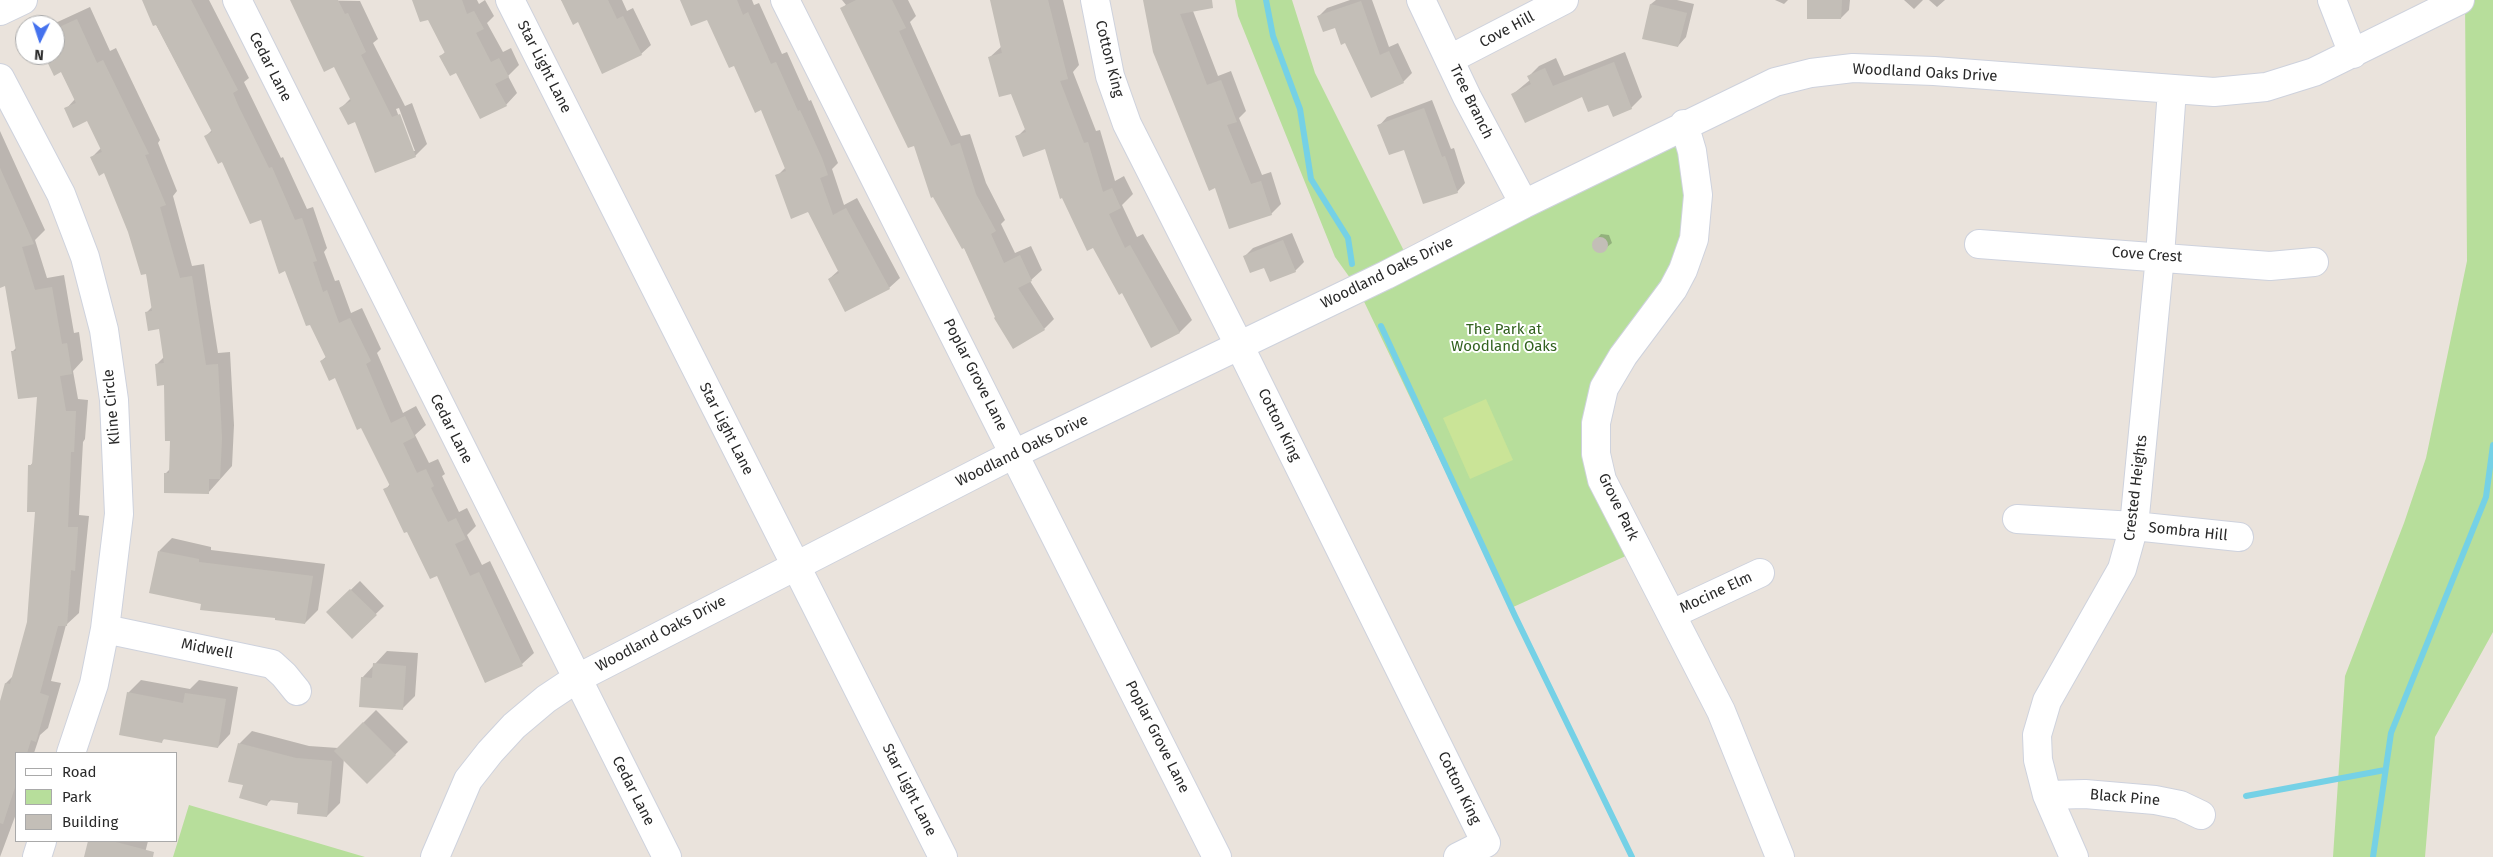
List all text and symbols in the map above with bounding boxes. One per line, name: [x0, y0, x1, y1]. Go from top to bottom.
street label: Cove Hill: [1477, 8, 1537, 52]
north arrow: [15, 15, 65, 65]
street label: Star Light Lane: [513, 18, 575, 116]
street label: Cotton King: [1091, 19, 1127, 99]
street label: Cedar Lane: [245, 29, 295, 105]
text: N: [34, 46, 44, 63]
street label: Woodland Oaks Drive: [1852, 60, 1998, 86]
street label: Tree Branch: [1445, 62, 1497, 142]
street label: Woodland Oaks Drive: [1318, 233, 1456, 313]
street label: Cove Crest: [2111, 244, 2183, 266]
street label: Poplar Grove Lane: [939, 316, 1011, 434]
park label: The Park at Woodland Oaks: [1451, 321, 1557, 356]
street label: Kline Circle: [100, 368, 124, 446]
street label: Star Light Lane: [695, 380, 757, 478]
street label: Cotton King: [1254, 386, 1304, 464]
street label: Cedar Lane: [426, 391, 476, 467]
street label: Woodland Oaks Drive: [953, 411, 1091, 491]
street label: Crested Heights: [2121, 434, 2151, 542]
street label: Grove Park: [1594, 470, 1642, 544]
street label: Sombra Hill: [2148, 519, 2228, 545]
street label: Mocine Elm: [1677, 568, 1755, 618]
street label: Woodland Oaks Drive: [593, 592, 729, 676]
street label: Midwell: [179, 635, 235, 663]
street label: Poplar Grove Lane: [1121, 678, 1193, 796]
street label: Star Light Lane: [878, 741, 940, 839]
street label: Cotton King: [1434, 749, 1484, 827]
legend: [15, 752, 178, 842]
street label: Cedar Lane: [608, 753, 658, 829]
text: Road: [62, 763, 97, 781]
street label: Black Pine: [2089, 786, 2161, 810]
text: Park: [62, 788, 92, 806]
text: Building: [62, 813, 118, 831]

